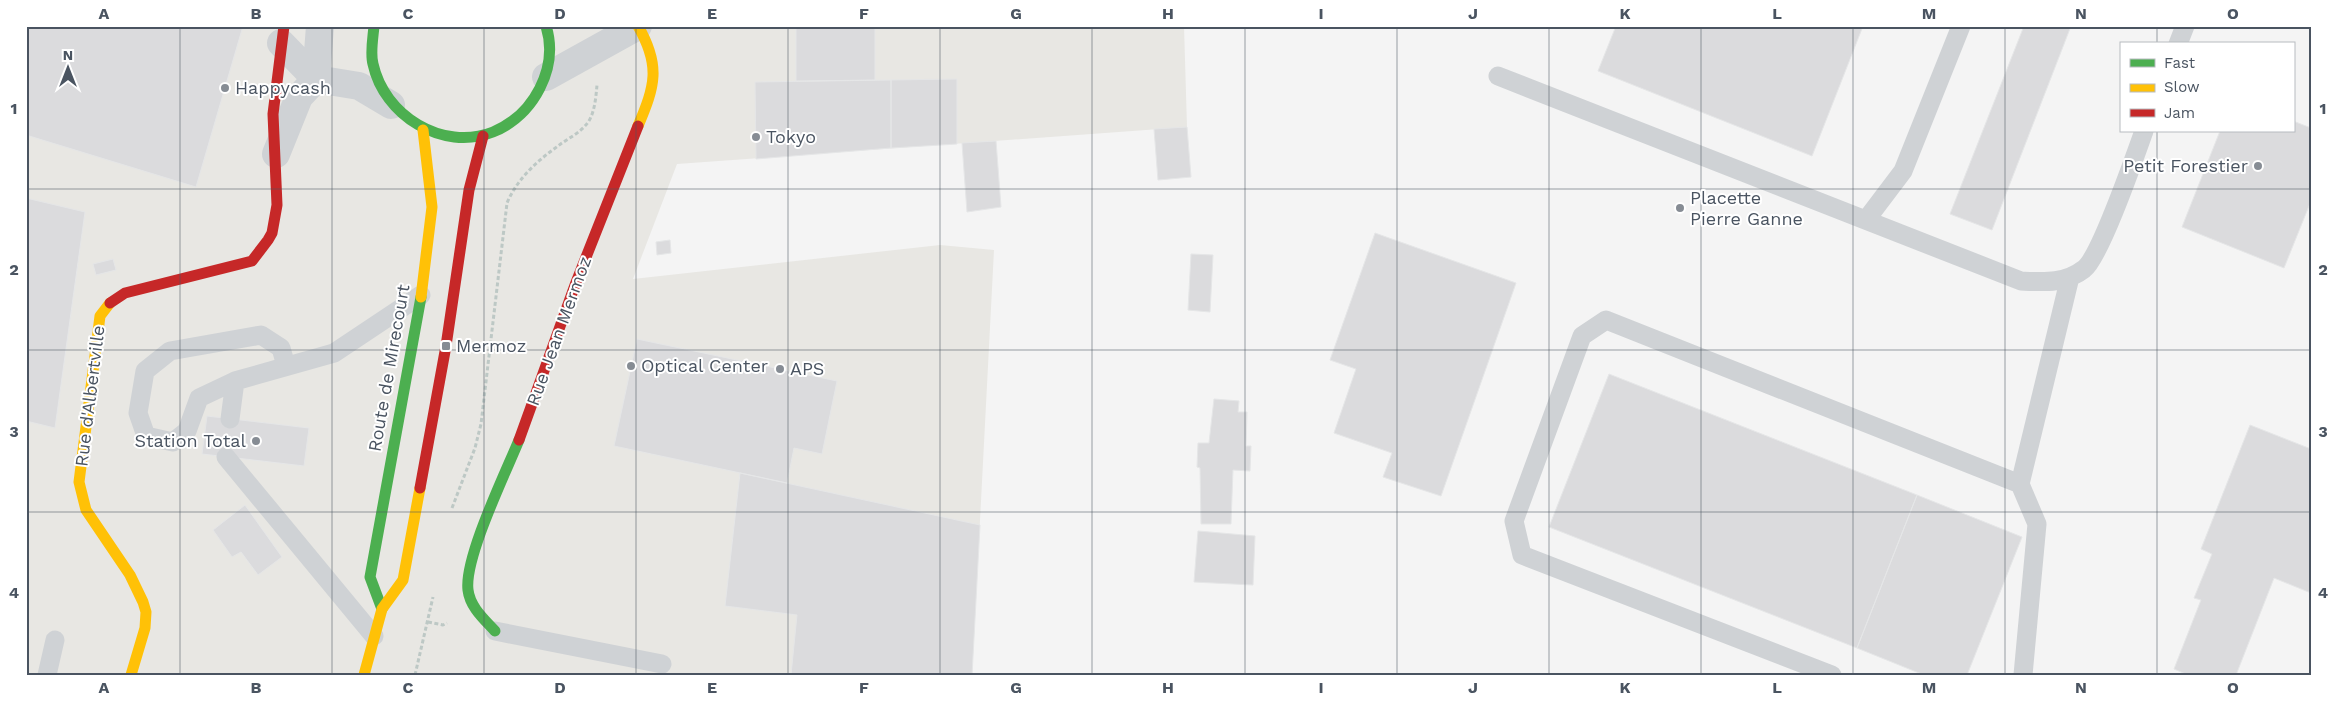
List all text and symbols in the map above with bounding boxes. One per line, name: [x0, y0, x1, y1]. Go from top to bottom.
text: A: [99, 4, 110, 23]
text: B: [251, 4, 262, 23]
text: C: [403, 4, 414, 23]
text: D: [554, 4, 566, 23]
text: E: [707, 4, 717, 23]
text: F: [859, 4, 869, 23]
text: G: [1010, 4, 1022, 23]
text: H: [1162, 4, 1174, 23]
text: I: [1318, 4, 1324, 23]
text: J: [1468, 4, 1478, 23]
text: K: [1619, 4, 1631, 23]
text: L: [1772, 4, 1782, 23]
text: M: [1922, 4, 1936, 23]
text: N: [2075, 4, 2087, 23]
text: O: [2227, 4, 2239, 23]
north arrow: [42, 42, 92, 92]
legend: [2120, 42, 2294, 132]
text: N: [63, 47, 73, 63]
text: Fast: [2164, 54, 2196, 72]
place label: Happycash: [235, 77, 331, 98]
text: Slow: [2164, 78, 2200, 96]
marker: Happycash: [219, 82, 231, 94]
text: 1: [11, 99, 17, 118]
text: 1: [2320, 99, 2326, 118]
text: Jam: [2164, 104, 2195, 122]
place label: Tokyo: [766, 126, 816, 147]
marker: Tokyo: [750, 131, 762, 143]
place label: Petit Forestier: [2123, 155, 2248, 176]
marker: Petit Forestier: [2252, 160, 2264, 172]
place label: Placette Pierre Ganne: [1690, 187, 1803, 229]
marker: Placette Pierre Ganne: [1674, 202, 1686, 214]
street label: Rue Jean Mermoz: [522, 253, 595, 408]
text: 2: [9, 260, 19, 279]
text: 2: [2318, 260, 2328, 279]
street label: Route de Mirecourt: [363, 282, 414, 453]
street label: Rue d'Albertville: [70, 324, 109, 468]
place label: Mermoz: [456, 335, 526, 356]
marker: Mermoz: [440, 340, 452, 352]
place label: Optical Center: [641, 355, 768, 376]
place label: APS: [790, 358, 824, 379]
marker: Optical Center: [625, 360, 637, 372]
marker: APS: [774, 363, 786, 375]
text: 3: [9, 422, 19, 441]
text: 3: [2318, 422, 2328, 441]
place label: Station Total: [134, 430, 246, 451]
marker: Station Total: [250, 435, 262, 447]
text: 4: [9, 583, 19, 602]
text: 4: [2318, 583, 2328, 602]
text: A: [99, 678, 110, 697]
text: B: [251, 678, 262, 697]
text: C: [403, 678, 414, 697]
text: D: [554, 678, 566, 697]
text: E: [707, 678, 717, 697]
text: F: [859, 678, 869, 697]
text: G: [1010, 678, 1022, 697]
text: H: [1162, 678, 1174, 697]
text: I: [1318, 678, 1324, 697]
text: J: [1468, 678, 1478, 697]
text: K: [1619, 678, 1631, 697]
text: L: [1772, 678, 1782, 697]
text: M: [1922, 678, 1936, 697]
text: N: [2075, 678, 2087, 697]
text: O: [2227, 678, 2239, 697]

